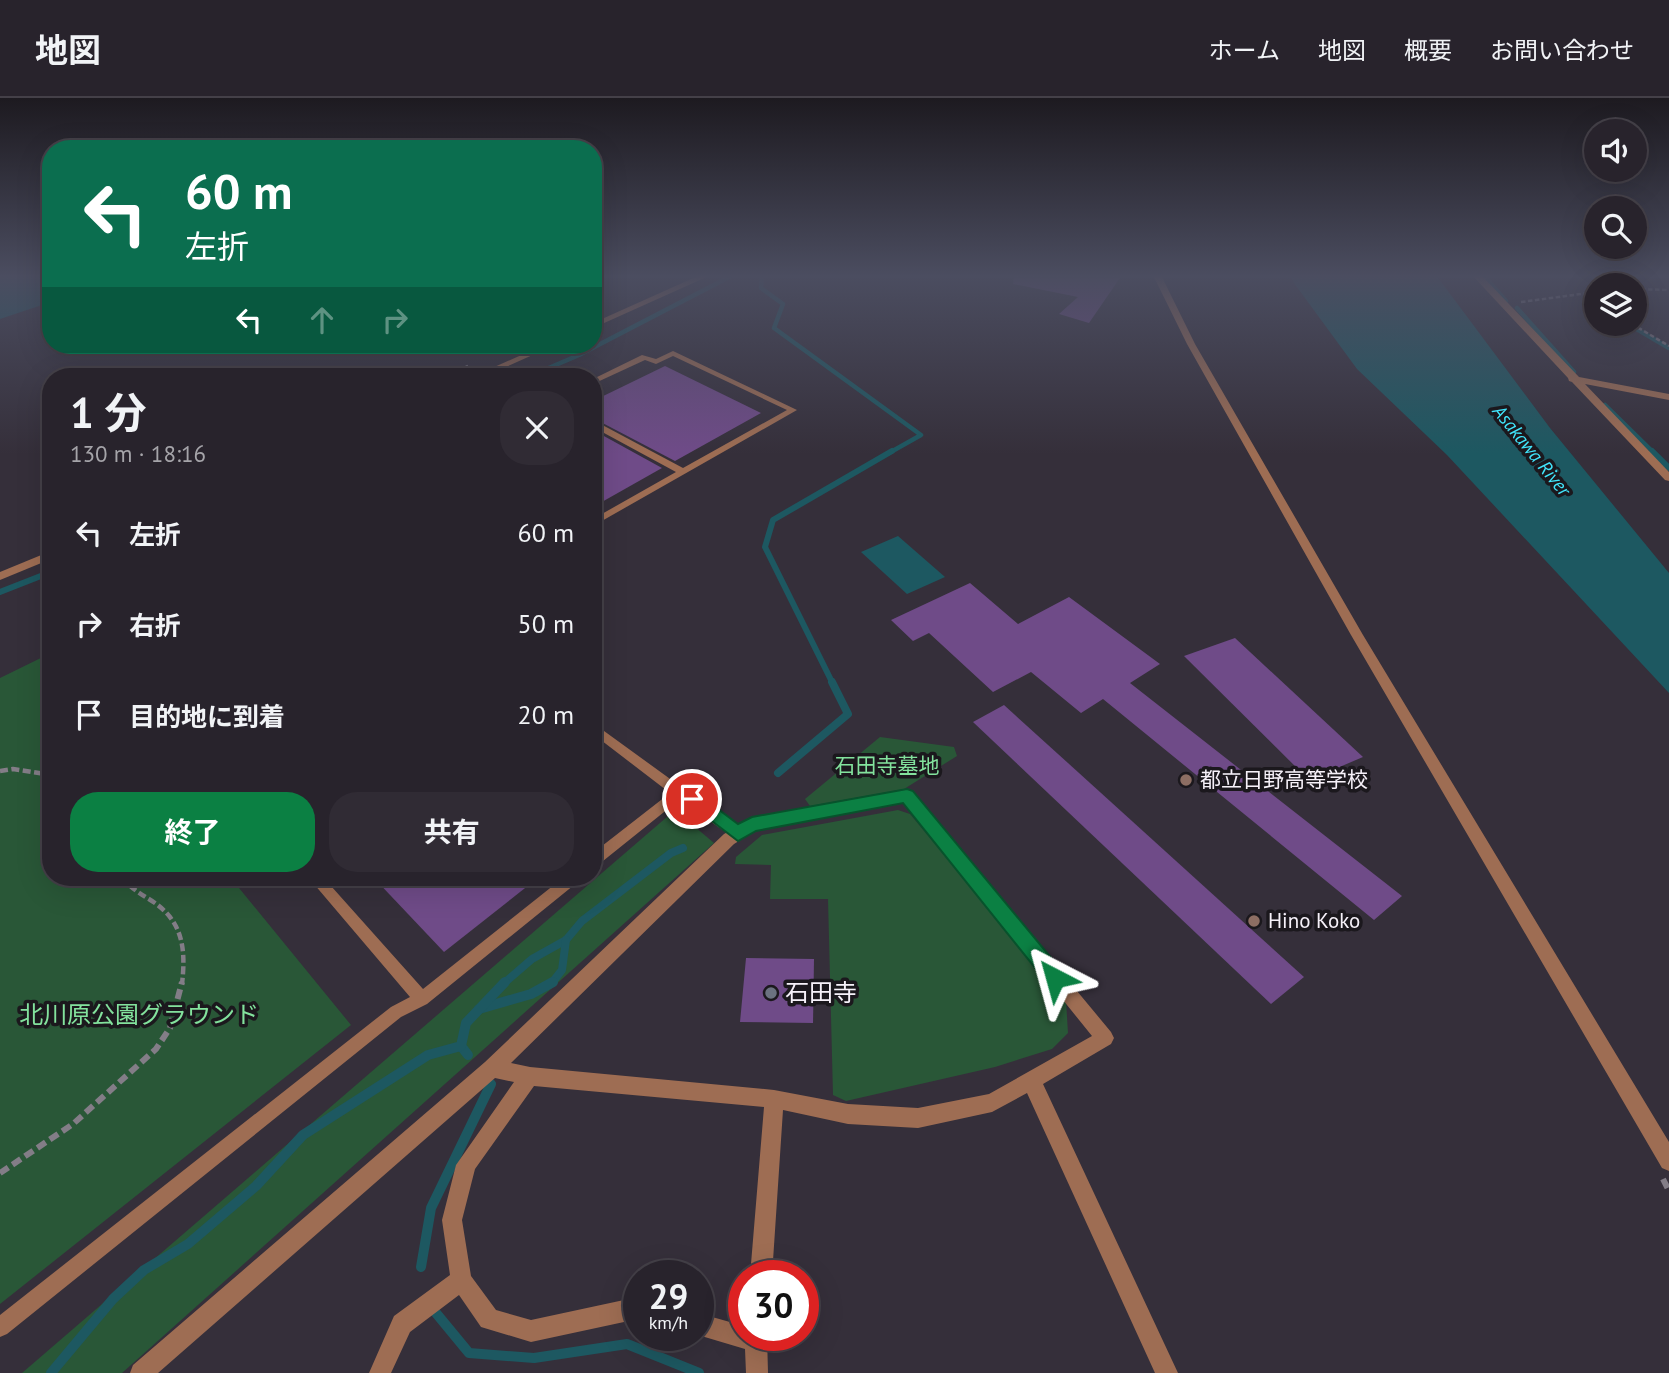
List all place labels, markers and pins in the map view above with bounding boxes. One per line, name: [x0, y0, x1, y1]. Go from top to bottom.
place label: 都立日野高等学校: [1200, 766, 1368, 793]
pin: [662, 769, 722, 829]
marker: 都立日野高等学校: [1178, 772, 1194, 788]
place label: Hino Koko: [1268, 907, 1360, 934]
marker: Hino Koko: [1246, 913, 1262, 929]
place label: 石田寺: [785, 977, 857, 1008]
marker: 石田寺: [763, 985, 779, 1001]

